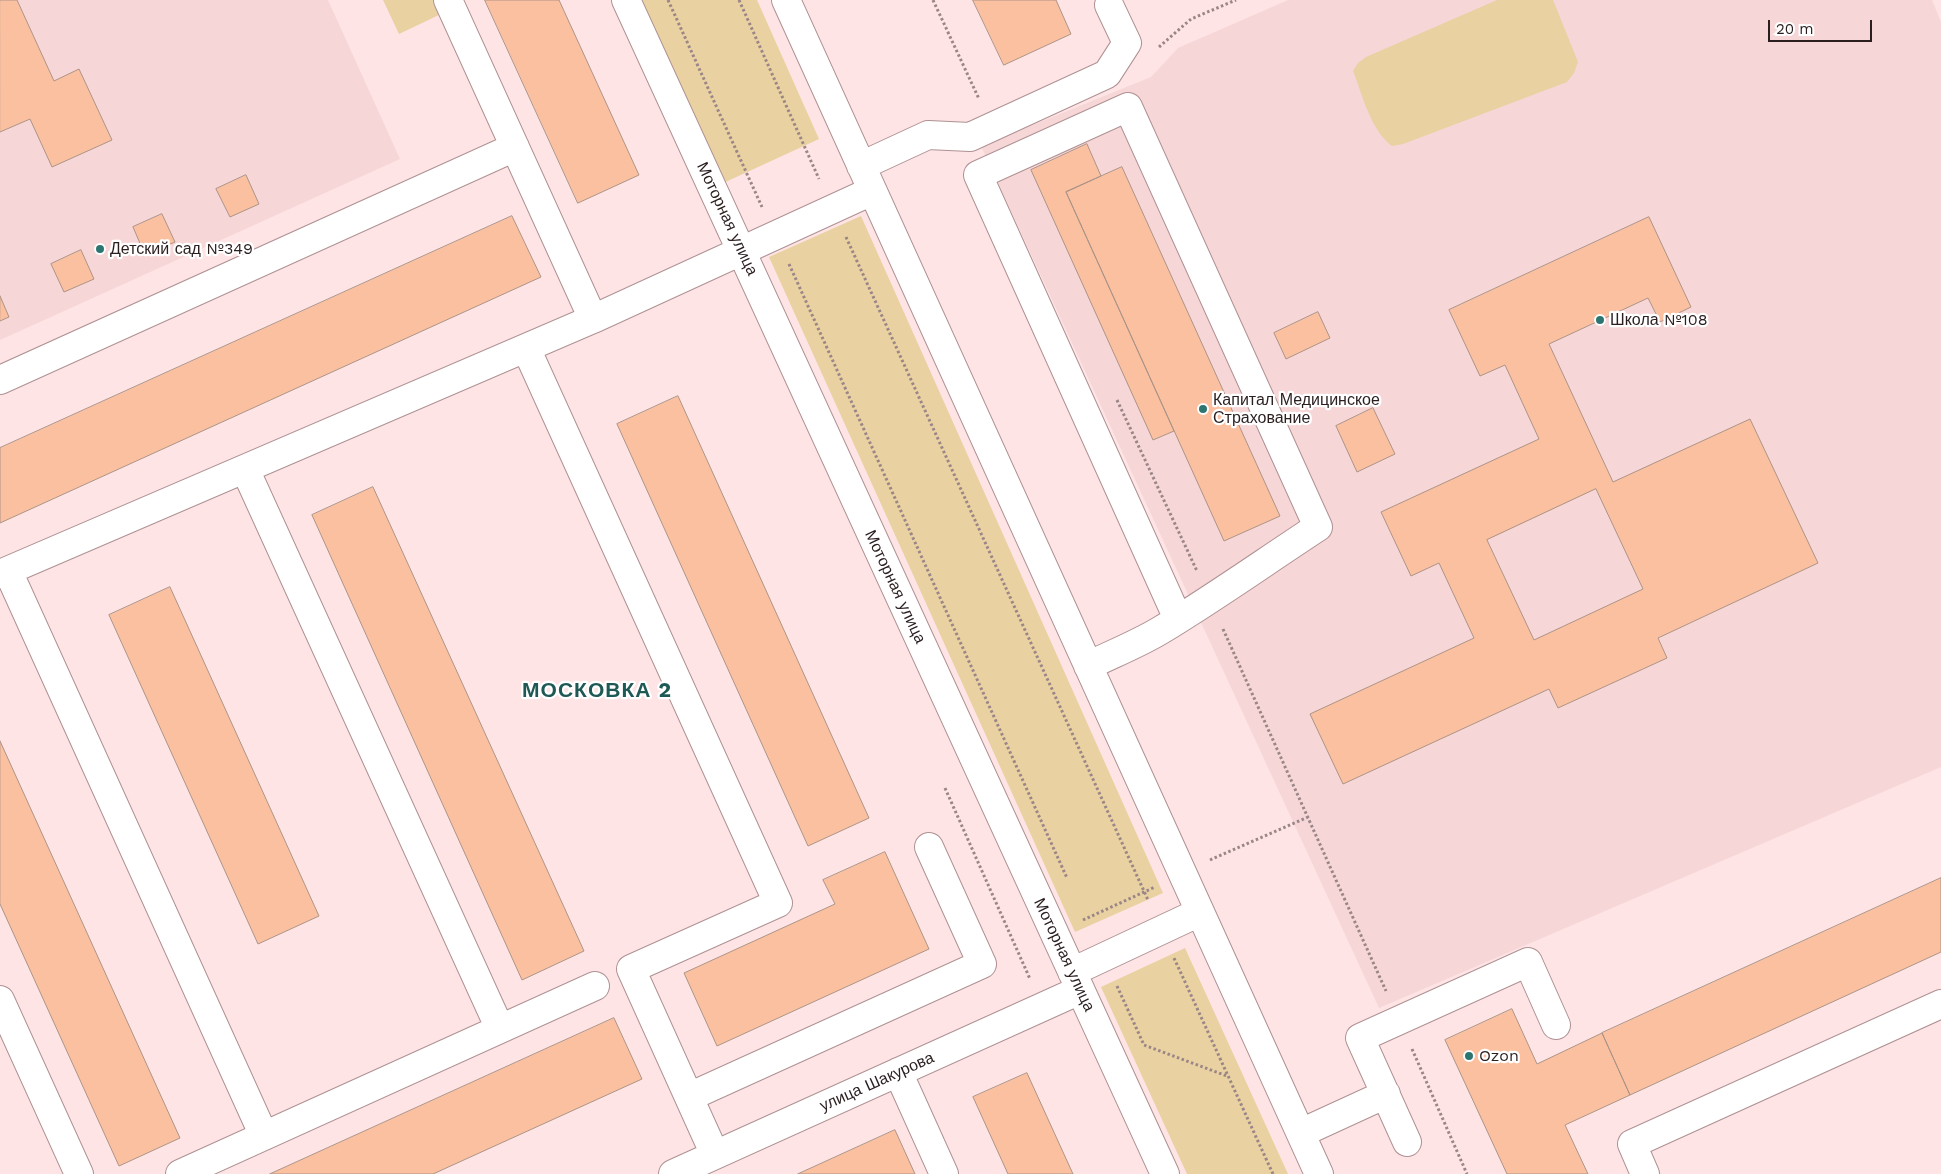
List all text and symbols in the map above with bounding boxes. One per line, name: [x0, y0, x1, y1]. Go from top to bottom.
scale bar: [1771, 10, 1875, 42]
text: 20 m: [1776, 20, 1814, 38]
street label: Моторная улица: [692, 159, 762, 279]
place label: Детский сад №349: [110, 239, 253, 259]
marker: Детский сад №349: [94, 243, 106, 255]
place label: Школа №108: [1610, 310, 1708, 330]
marker: Школа №108: [1594, 314, 1606, 326]
place label: Капитал Медицинское Страхование: [1213, 390, 1380, 428]
marker: Капитал Медицинское Страхование: [1197, 403, 1209, 415]
street label: Моторная улица: [860, 527, 930, 647]
district label: МОСКОВКА 2: [521, 678, 673, 704]
street label: Моторная улица: [1029, 895, 1099, 1015]
place label: Ozon: [1479, 1046, 1519, 1066]
street label: улица Шакурова: [817, 1048, 937, 1116]
marker: Ozon: [1463, 1050, 1475, 1062]

